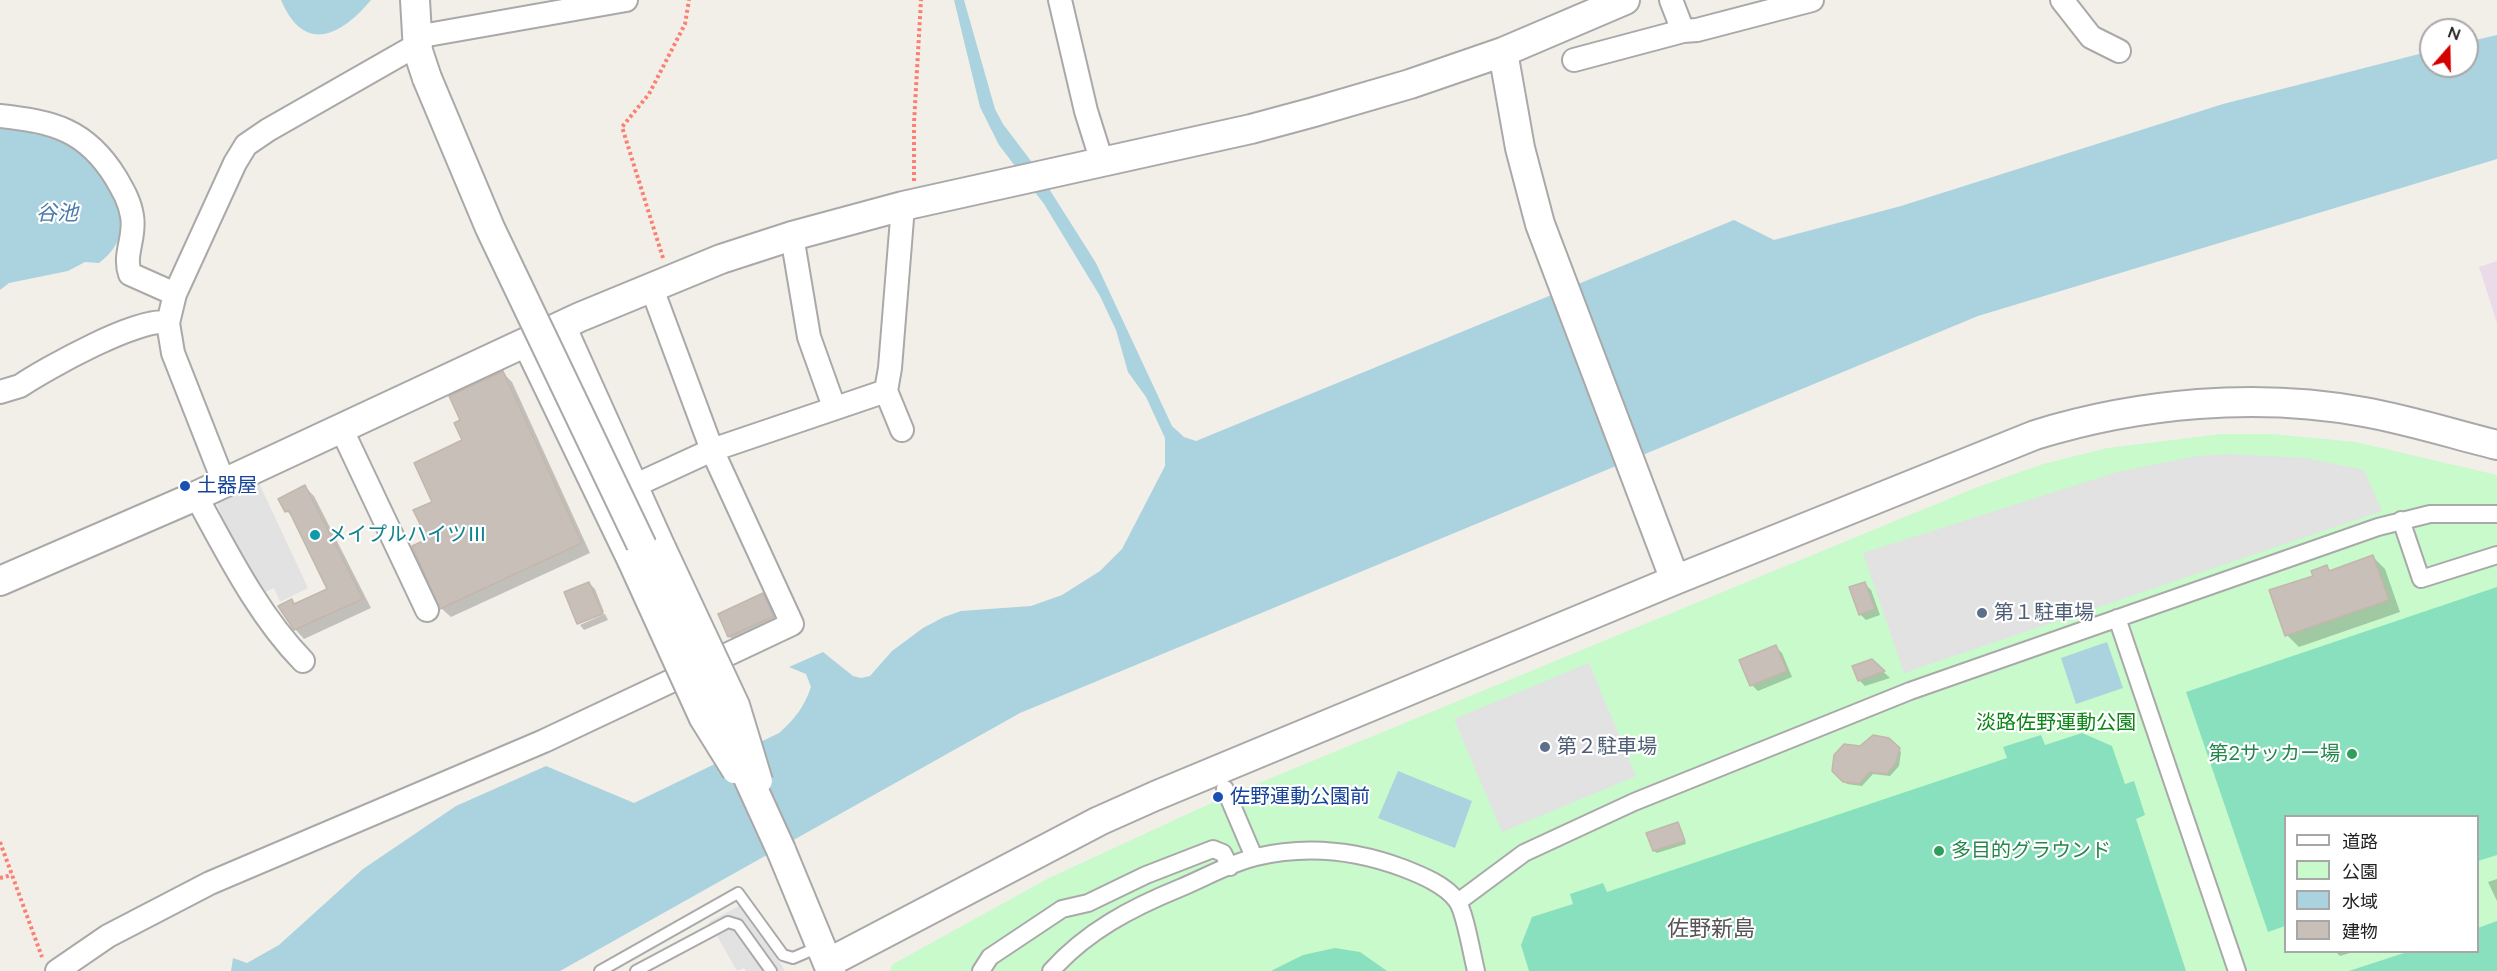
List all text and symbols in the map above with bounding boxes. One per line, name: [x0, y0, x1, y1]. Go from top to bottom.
north arrow: [2419, 18, 2479, 78]
text: N: [2446, 21, 2464, 44]
water label: 谷池: [36, 200, 78, 226]
place label: 土器屋: [197, 474, 257, 498]
marker: 土器屋: [178, 479, 192, 493]
place label: メイプルハイツⅢ: [327, 523, 487, 547]
marker: メイプルハイツⅢ: [308, 528, 322, 542]
place label: 第１駐車場: [1994, 601, 2094, 625]
marker: 第１駐車場: [1975, 606, 1989, 620]
park label: 淡路佐野運動公園: [1976, 711, 2136, 735]
place label: 第２駐車場: [1557, 735, 1657, 759]
marker: 第２駐車場: [1538, 740, 1552, 754]
place label: 第2サッカー場: [2208, 742, 2340, 766]
marker: 第2サッカー場: [2345, 747, 2359, 761]
place label: 佐野運動公園前: [1230, 785, 1370, 809]
marker: 佐野運動公園前: [1211, 790, 1225, 804]
legend: [2284, 815, 2479, 953]
text: 道路: [2342, 830, 2378, 852]
place label: 多目的グラウンド: [1951, 839, 2111, 863]
marker: 多目的グラウンド: [1932, 844, 1946, 858]
text: 公園: [2342, 860, 2378, 882]
text: 水域: [2342, 890, 2378, 912]
district label: 佐野新島: [1667, 916, 1755, 942]
text: 建物: [2342, 920, 2378, 942]

